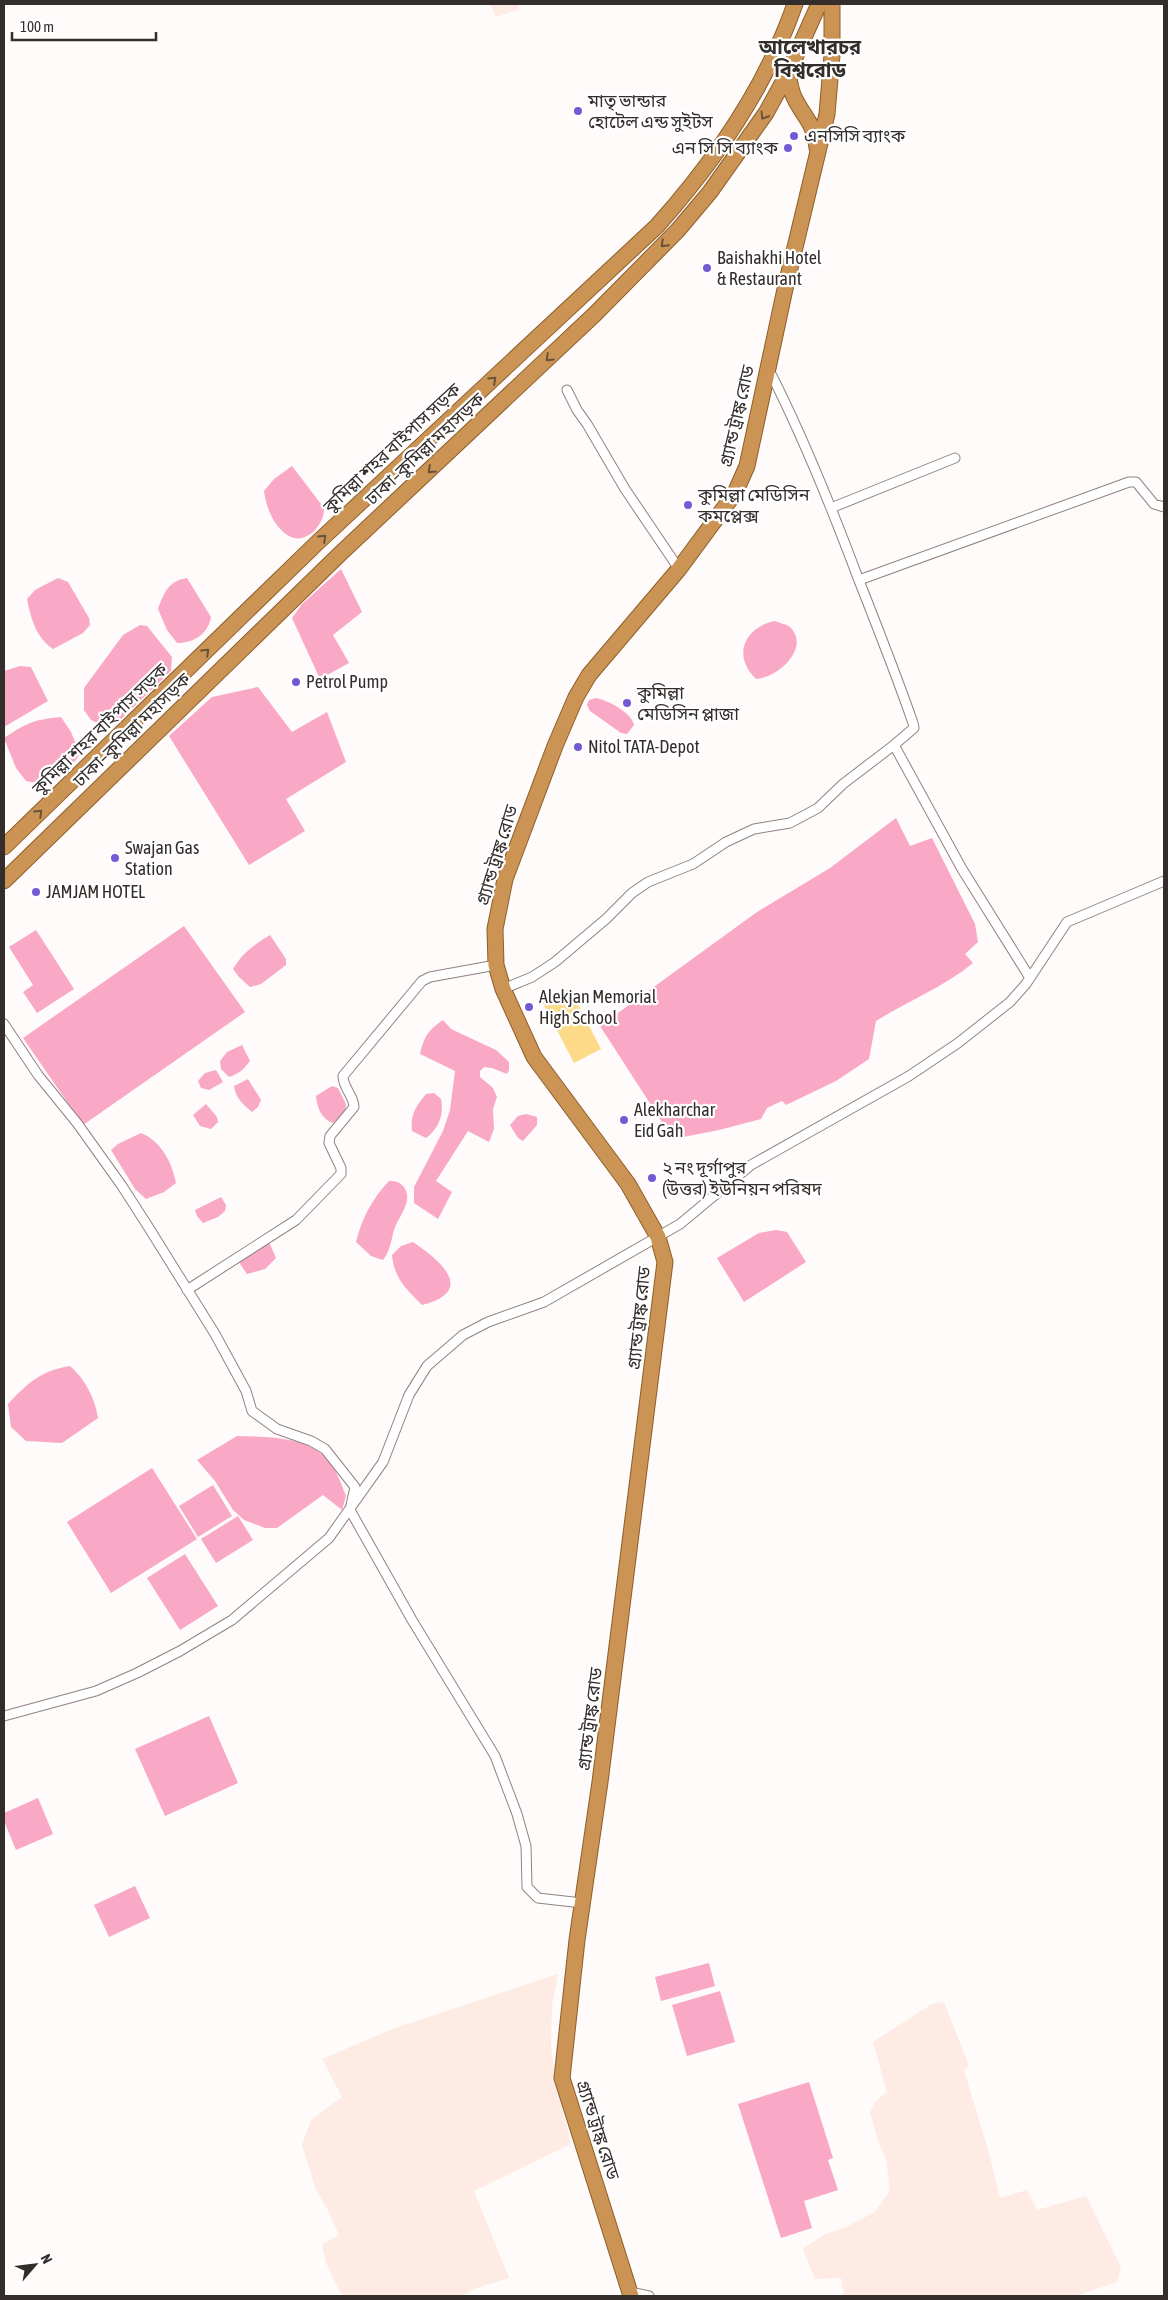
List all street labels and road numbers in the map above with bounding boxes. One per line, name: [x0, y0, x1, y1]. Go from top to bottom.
street label: গ্র্যান্ড ট্রাঙ্ক রোড: [715, 363, 758, 469]
street label: কুমিল্লা শহর বাইপাস সড়ক: [318, 378, 466, 518]
street label: ঢাকা–কুমিল্লা মহাসড়ক: [360, 388, 489, 510]
street label: কুমিল্লা শহর বাইপাস সড়ক: [27, 658, 173, 800]
street label: ঢাকা–কুমিল্লা মহাসড়ক: [68, 668, 196, 792]
street label: গ্র্যান্ড ট্রাঙ্ক রোড: [471, 802, 522, 907]
street label: গ্র্যান্ড ট্রাঙ্ক রোড: [623, 1265, 654, 1370]
street label: গ্র্যান্ড ট্রাঙ্ক রোড: [573, 1666, 606, 1772]
street label: গ্র্যান্ড ট্রাঙ্ক রোড: [573, 2077, 625, 2182]

